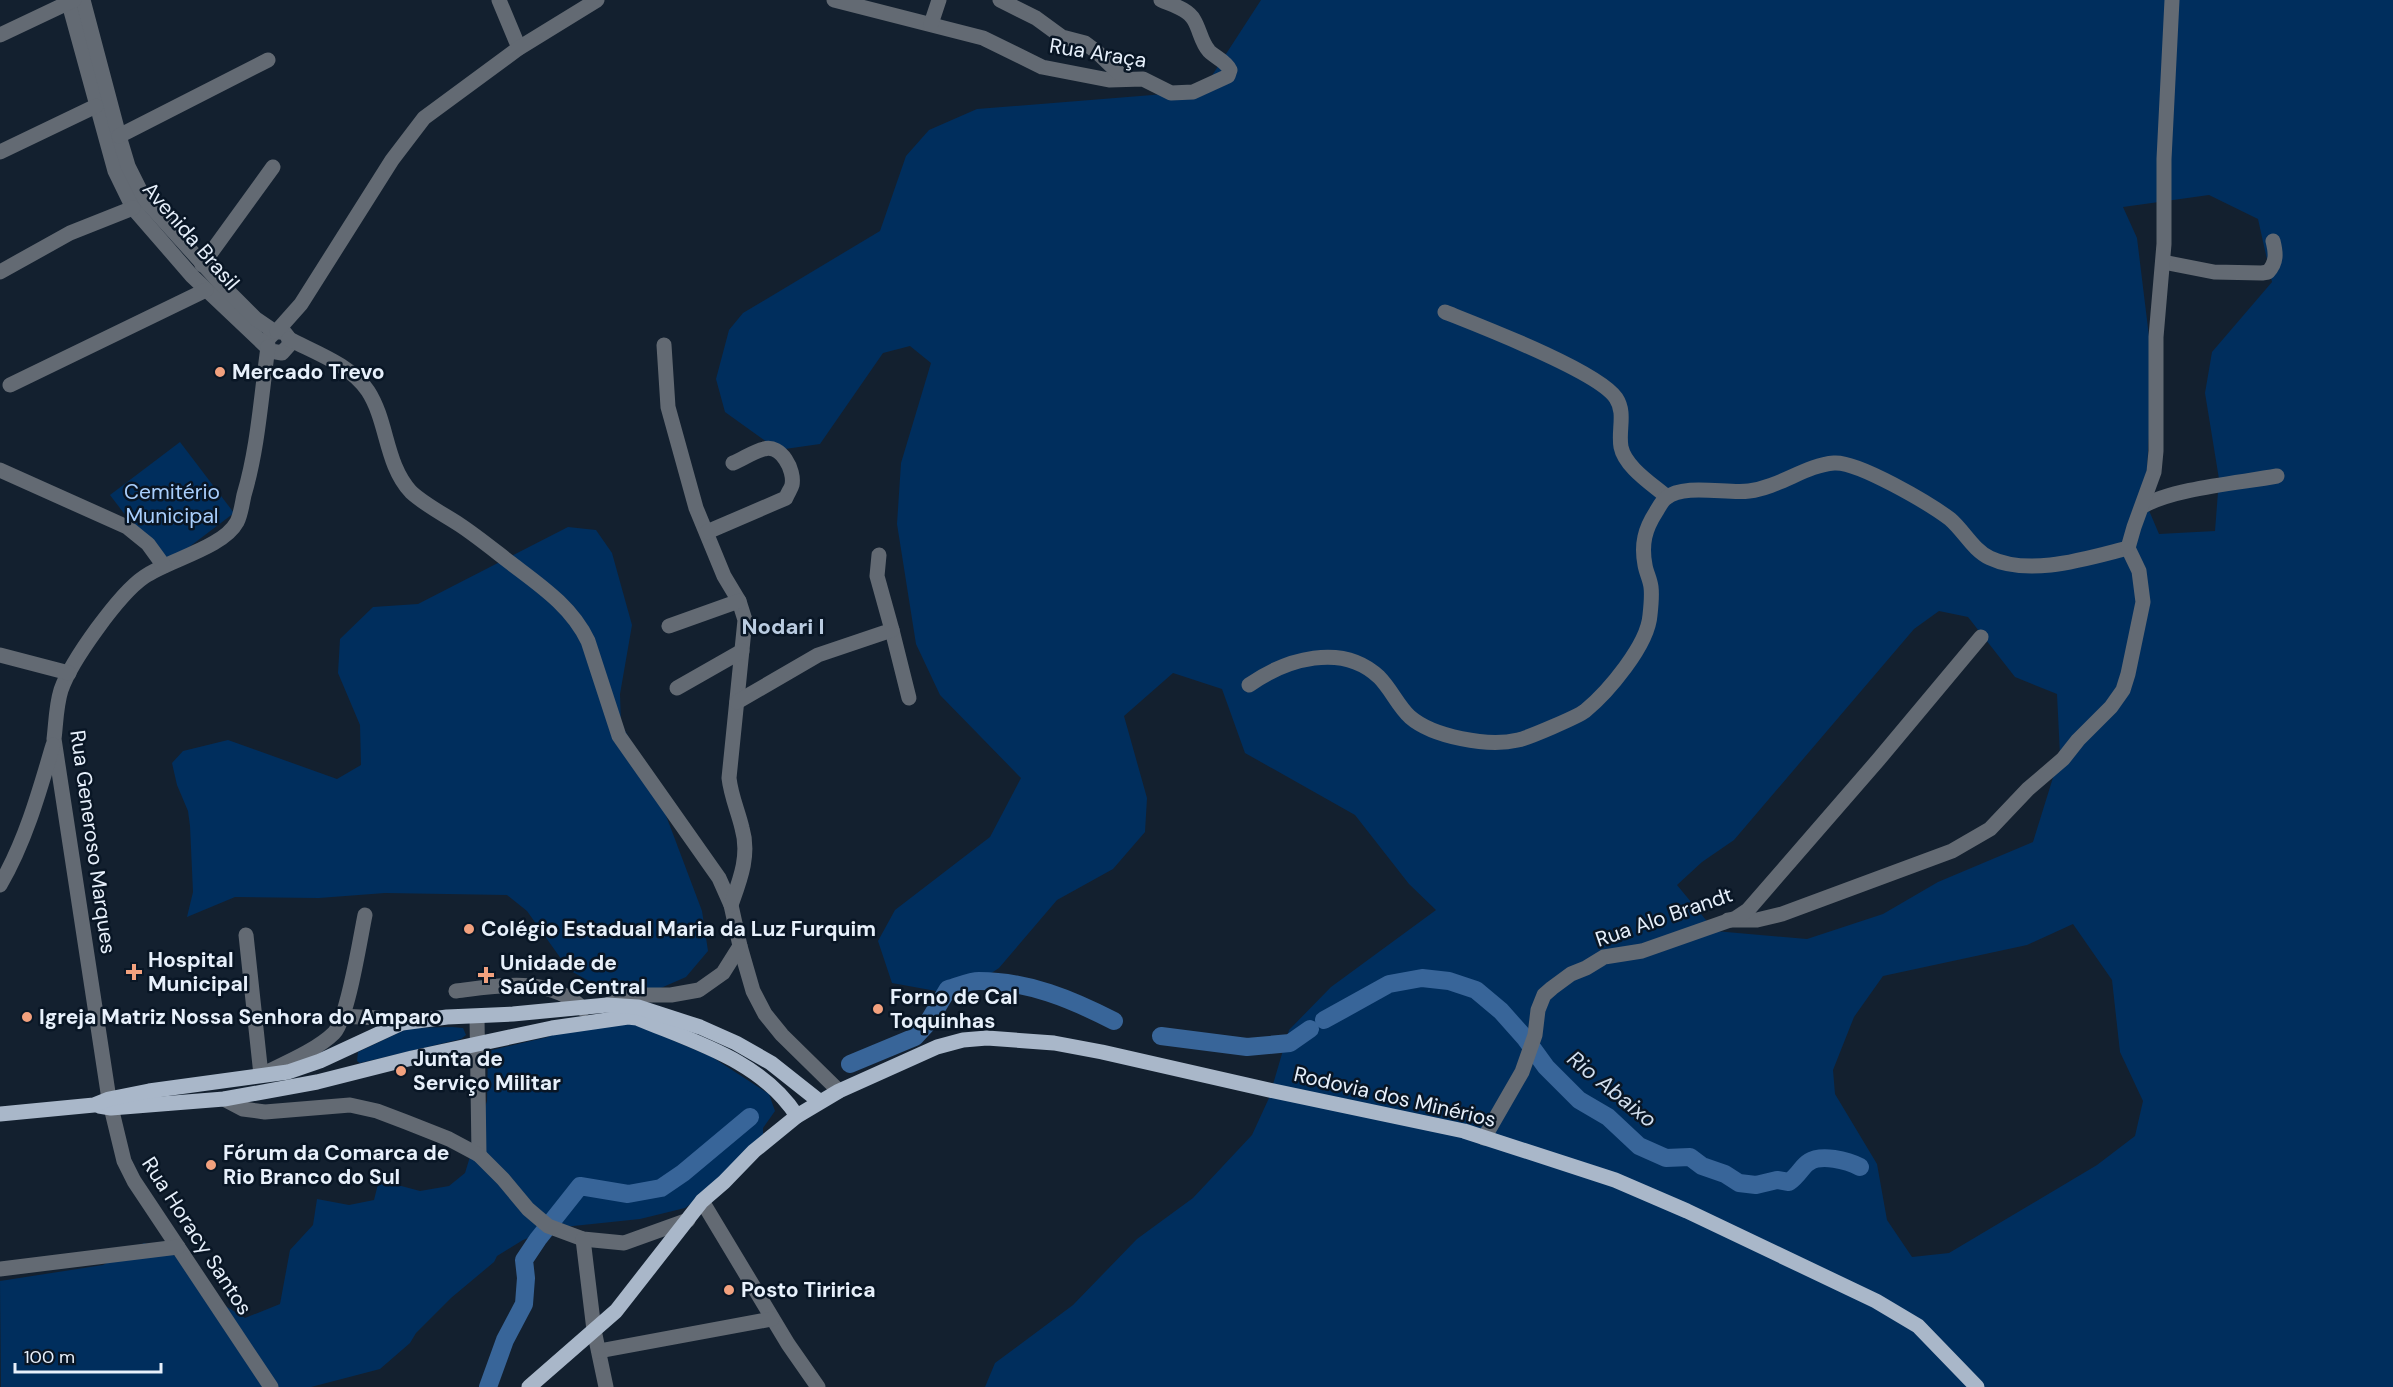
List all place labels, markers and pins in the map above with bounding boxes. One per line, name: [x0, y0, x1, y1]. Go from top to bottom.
place label: Mercado Trevo: [232, 358, 385, 386]
marker: Mercado Trevo: [213, 365, 227, 379]
place label: Colégio Estadual Maria da Luz Furquim: [481, 915, 876, 943]
marker: Colégio Estadual Maria da Luz Furquim: [462, 922, 476, 936]
place label: Hospital Municipal: [148, 946, 248, 998]
place label: Unidade de Saúde Central: [500, 949, 646, 1001]
marker: Hospital Municipal: [125, 963, 143, 981]
marker: Unidade de Saúde Central: [477, 966, 495, 984]
place label: Forno de Cal Toquinhas: [890, 983, 1018, 1035]
marker: Forno de Cal Toquinhas: [871, 1002, 885, 1016]
place label: Igreja Matriz Nossa Senhora do Amparo: [39, 1003, 442, 1031]
marker: Igreja Matriz Nossa Senhora do Amparo: [20, 1010, 34, 1024]
place label: Junta de Serviço Militar: [413, 1045, 561, 1097]
marker: Junta de Serviço Militar: [394, 1064, 408, 1078]
place label: Fórum da Comarca de Rio Branco do Sul: [223, 1139, 449, 1191]
marker: Fórum da Comarca de Rio Branco do Sul: [204, 1158, 218, 1172]
place label: Posto Tiririca: [741, 1276, 876, 1304]
marker: Posto Tiririca: [722, 1283, 736, 1297]

